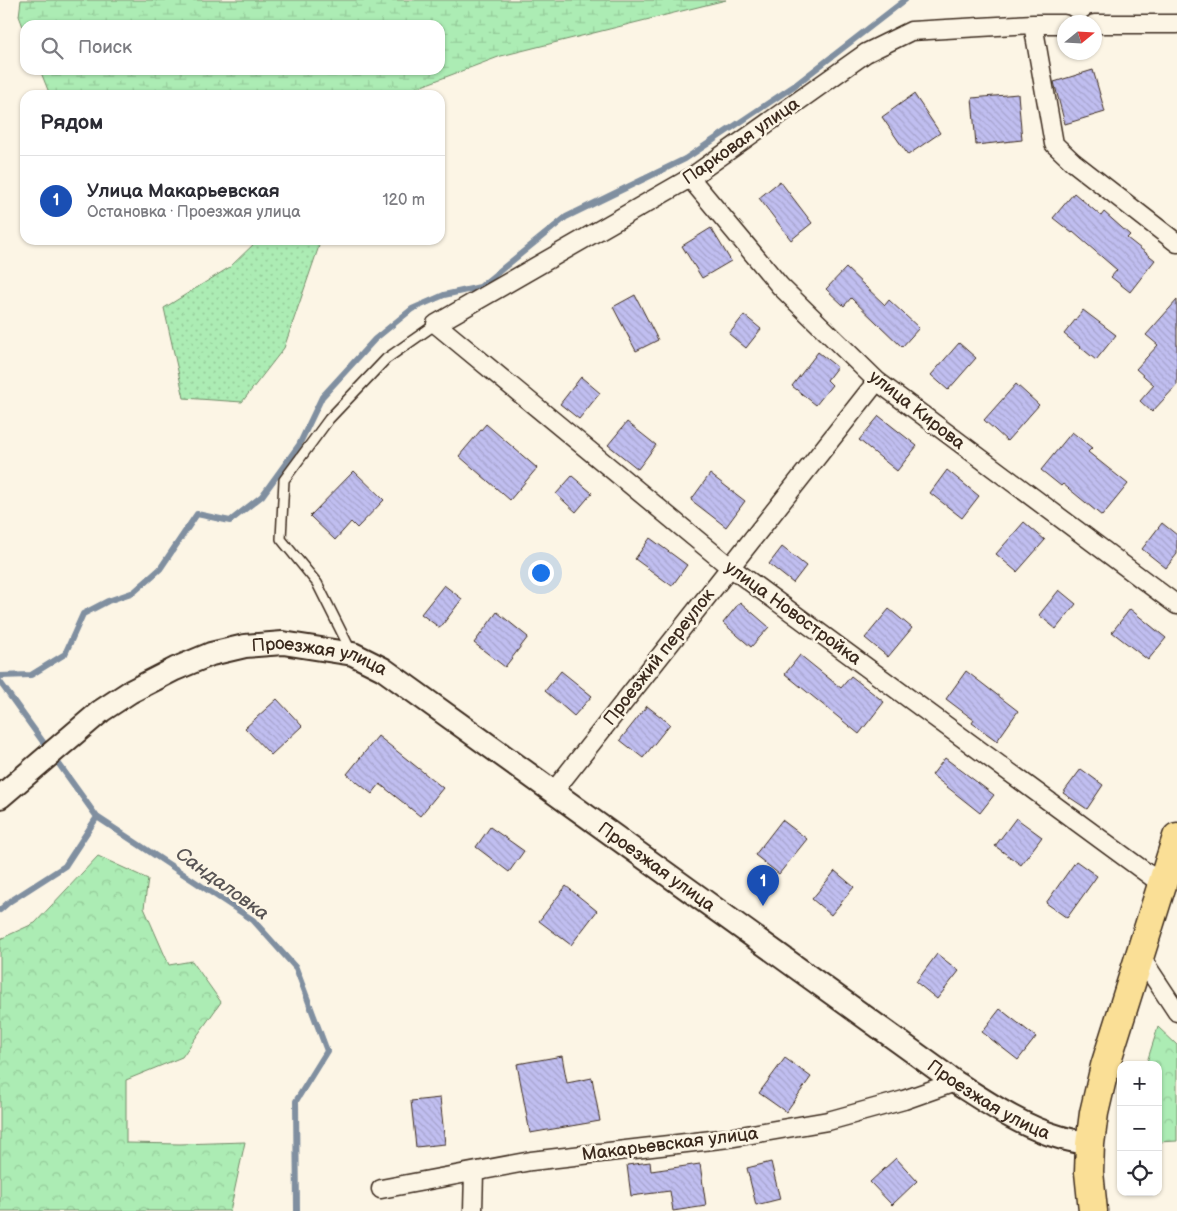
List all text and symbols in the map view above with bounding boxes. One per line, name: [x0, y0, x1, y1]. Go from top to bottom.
north arrow: [1057, 15, 1102, 60]
search box: [20, 20, 445, 75]
icon: search: [38, 34, 66, 62]
text: Поиск: [78, 36, 132, 59]
street label: Парковая улица: [679, 93, 804, 189]
text: Рядом: [40, 110, 103, 135]
text: Улица Макарьевская: [87, 180, 280, 203]
text: 1: [53, 191, 59, 210]
text: 120 m: [382, 191, 425, 210]
text: Остановка · Проезжая улица: [87, 203, 301, 222]
street label: улица Кирова: [865, 366, 969, 454]
street label: улица Новостройка: [721, 557, 865, 670]
your location: [528, 560, 554, 586]
street label: Проезжий переулок: [599, 584, 719, 729]
street label: Проезжая улица: [251, 632, 391, 680]
street label: Проезжая улица: [594, 817, 720, 916]
water label: Сандаловка: [171, 842, 273, 926]
pin: 1: [747, 865, 779, 906]
street label: Проезжая улица: [923, 1055, 1053, 1144]
map controls: [1117, 1061, 1162, 1196]
button: +: [1117, 1061, 1162, 1106]
button: −: [1117, 1106, 1162, 1151]
street label: Макарьевская улица: [581, 1123, 760, 1165]
button: locate: [1117, 1151, 1162, 1196]

